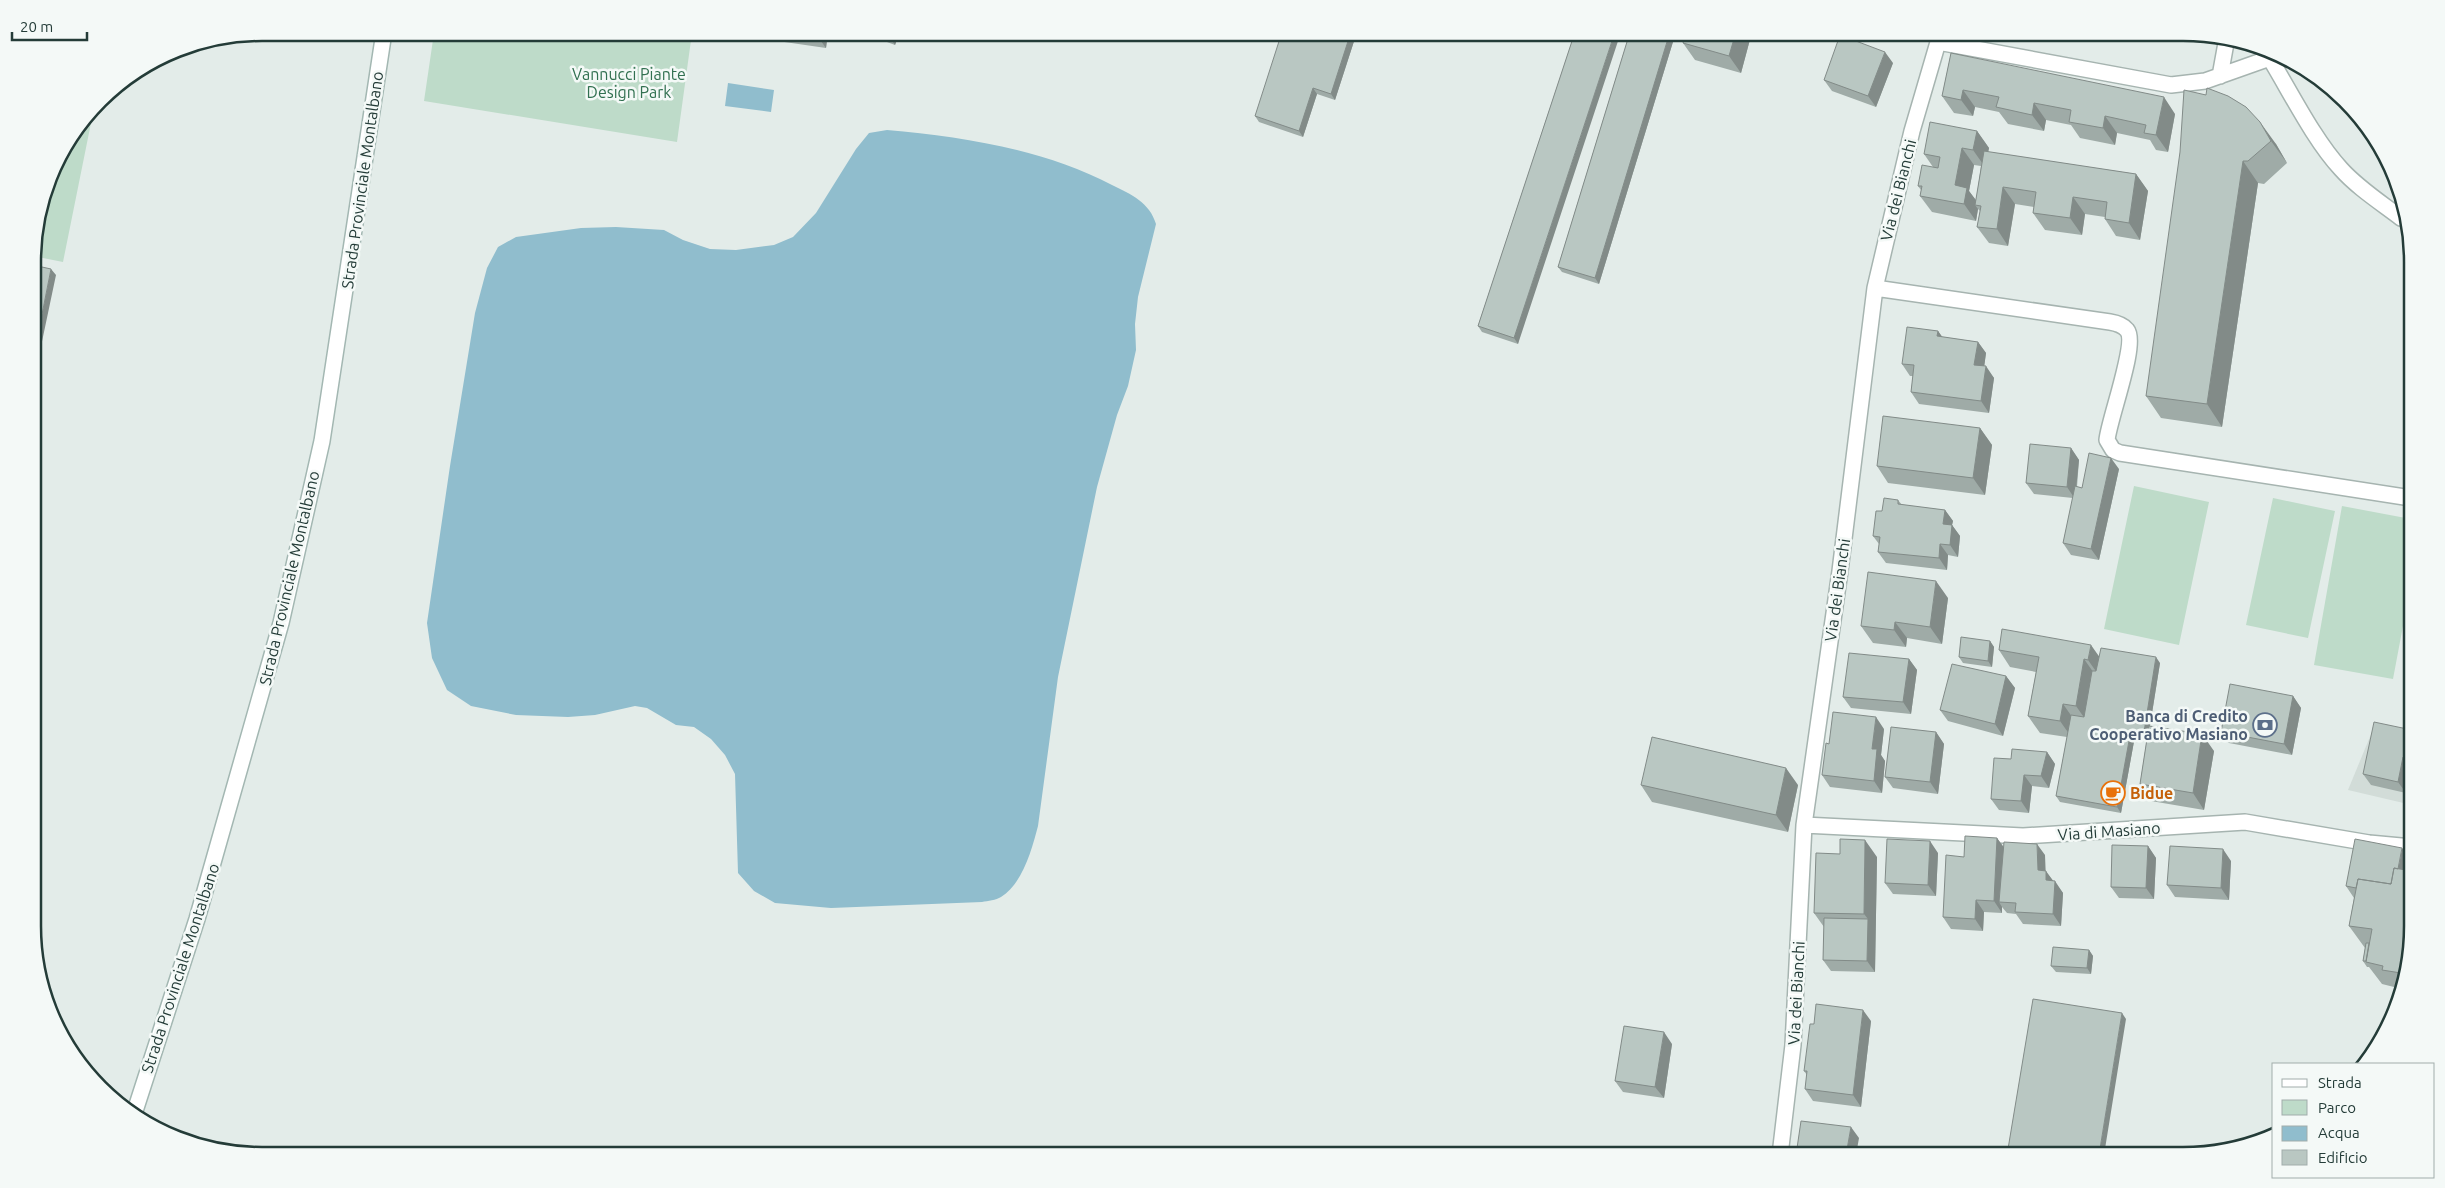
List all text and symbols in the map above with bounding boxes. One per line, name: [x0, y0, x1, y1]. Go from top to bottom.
scale bar: [12, 10, 88, 42]
text: 20 m: [20, 18, 53, 35]
park label: Vannucci Piante Design Park: [572, 65, 686, 101]
street label: Strada Provinciale Montalbano: [338, 70, 386, 290]
street label: Via dei Bianchi: [1877, 137, 1919, 243]
street label: Strada Provinciale Montalbano: [256, 469, 322, 687]
street label: Via dei Bianchi: [1821, 537, 1853, 643]
place label: Banca di Credito Cooperativo Masiano: [2089, 707, 2248, 743]
bank icon: Banca di Credito Cooperativo Masiano: [2252, 712, 2278, 738]
cafe icon: Bidue: [2100, 780, 2126, 806]
place label: Bidue: [2130, 784, 2173, 802]
street label: Via di Masiano: [2057, 818, 2161, 844]
street label: Strada Provinciale Montalbano: [138, 861, 222, 1075]
street label: Via dei Bianchi: [1784, 941, 1808, 1045]
legend: [2272, 1063, 2435, 1178]
text: Strada: [2318, 1074, 2362, 1091]
text: Parco: [2318, 1099, 2356, 1116]
text: Acqua: [2318, 1124, 2360, 1141]
text: Edificio: [2318, 1149, 2367, 1166]

